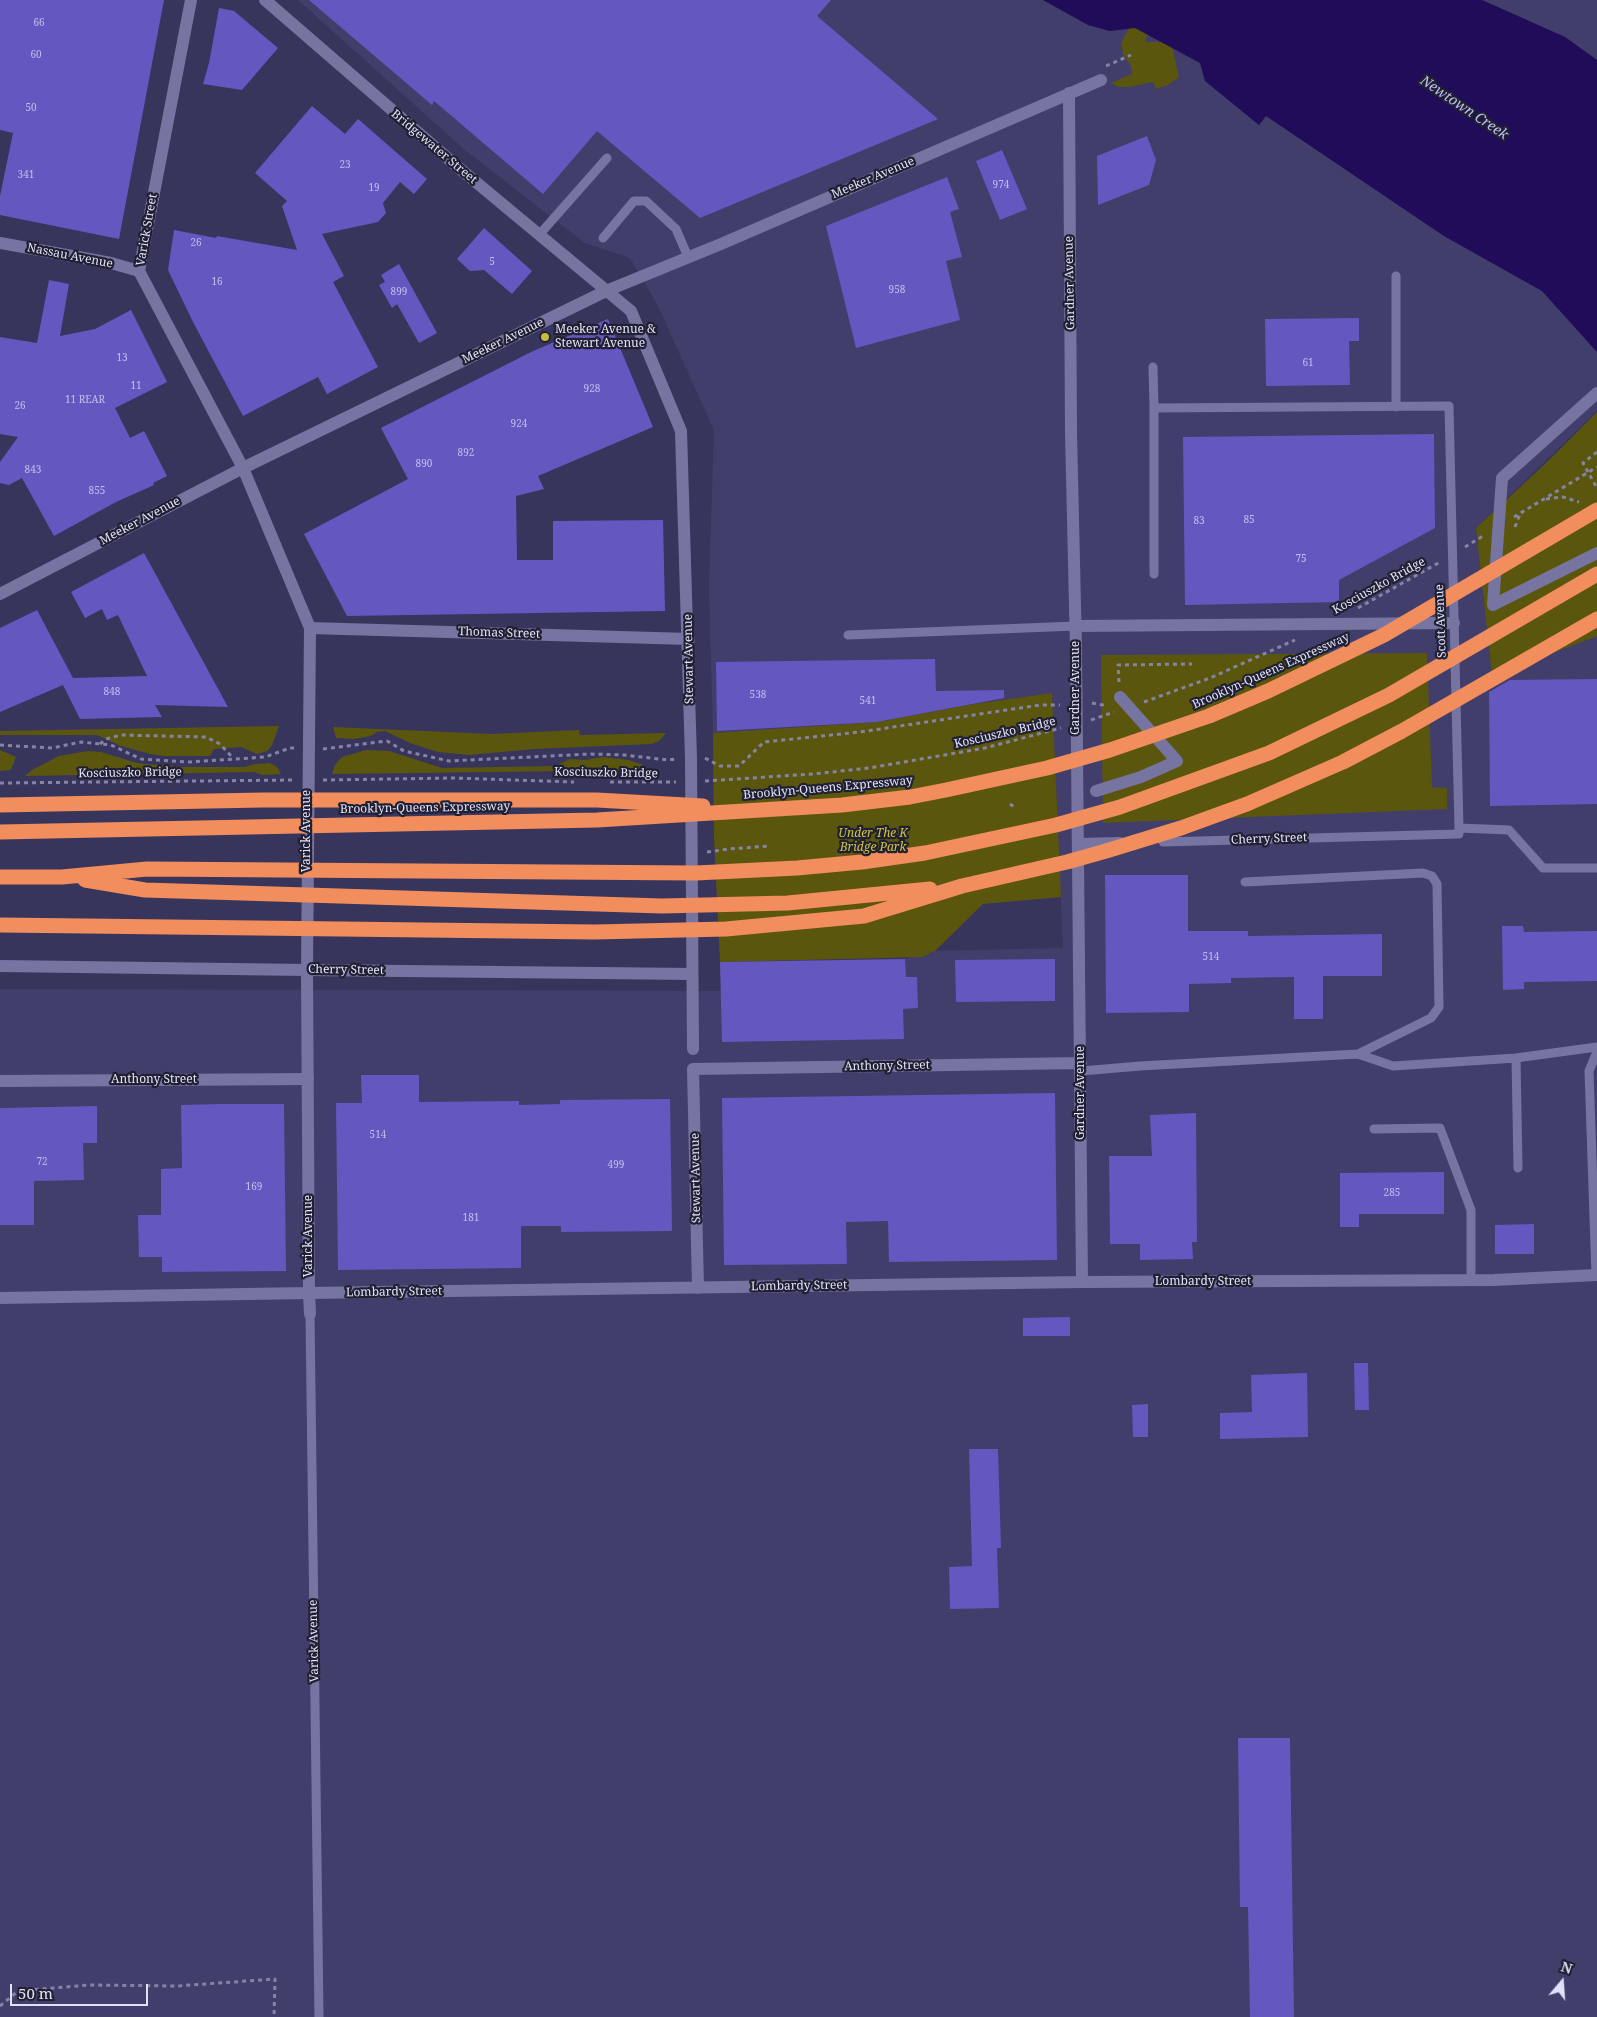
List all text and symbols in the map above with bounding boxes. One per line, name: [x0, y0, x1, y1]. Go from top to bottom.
house number: 66: [33, 17, 45, 29]
house number: 60: [30, 49, 42, 61]
water label: Newtown Creek: [1417, 72, 1511, 144]
house number: 50: [25, 102, 37, 114]
street label: Bridgewater Street: [388, 107, 480, 187]
street label: Meeker Avenue: [829, 154, 917, 202]
house number: 23: [339, 159, 351, 171]
house number: 341: [18, 169, 34, 181]
house number: 974: [993, 179, 1009, 191]
house number: 19: [368, 182, 380, 194]
street label: Varick Street: [134, 193, 160, 267]
street label: Gardner Avenue: [1062, 236, 1078, 330]
house number: 26: [190, 237, 202, 249]
street label: Nassau Avenue: [26, 241, 114, 271]
house number: 5: [489, 256, 495, 268]
house number: 16: [211, 276, 223, 288]
house number: 958: [889, 284, 905, 296]
house number: 899: [391, 286, 407, 298]
street label: Meeker Avenue: [460, 315, 546, 367]
place label: Meeker Avenue & Stewart Avenue: [555, 323, 656, 351]
marker: Meeker Avenue & Stewart Avenue: [539, 331, 551, 343]
house number: 13: [116, 352, 128, 364]
house number: 61: [1302, 357, 1314, 369]
house number: 11: [130, 380, 142, 392]
house number: 928: [584, 383, 600, 395]
house number: 11 REAR: [65, 394, 105, 406]
house number: 26: [14, 400, 26, 412]
house number: 924: [511, 418, 527, 430]
house number: 892: [458, 447, 474, 459]
house number: 890: [416, 458, 432, 470]
house number: 843: [25, 464, 41, 476]
house number: 855: [89, 485, 105, 497]
street label: Meeker Avenue: [97, 494, 183, 548]
house number: 85: [1243, 514, 1255, 526]
house number: 83: [1193, 515, 1205, 527]
house number: 75: [1295, 553, 1307, 565]
street label: Kosciuszko Bridge: [1330, 555, 1428, 617]
street label: Scott Avenue: [1433, 584, 1449, 658]
street label: Stewart Avenue: [681, 614, 697, 704]
street label: Thomas Street: [458, 624, 540, 642]
street label: Brooklyn-Queens Expressway: [1190, 630, 1352, 712]
street label: Gardner Avenue: [1069, 641, 1083, 735]
house number: 848: [104, 686, 120, 698]
house number: 538: [750, 689, 766, 701]
house number: 541: [860, 695, 876, 707]
street label: Kosciuszko Bridge: [953, 714, 1057, 752]
street label: Kosciuszko Bridge: [78, 765, 182, 781]
street label: Kosciuszko Bridge: [554, 765, 658, 781]
street label: Brooklyn-Queens Expressway: [743, 773, 913, 803]
street label: Varick Avenue: [300, 790, 314, 872]
street label: Brooklyn-Queens Expressway: [340, 799, 510, 817]
park label: Under The K Bridge Park: [838, 827, 908, 855]
street label: Cherry Street: [1231, 830, 1307, 848]
house number: 514: [1203, 951, 1219, 963]
street label: Cherry Street: [308, 962, 384, 978]
street label: Gardner Avenue: [1074, 1046, 1088, 1140]
street label: Anthony Street: [844, 1058, 930, 1074]
street label: Anthony Street: [111, 1073, 197, 1087]
house number: 514: [370, 1129, 386, 1141]
street label: Stewart Avenue: [688, 1133, 704, 1223]
house number: 72: [36, 1156, 48, 1168]
house number: 499: [608, 1159, 624, 1171]
house number: 169: [246, 1181, 262, 1193]
house number: 285: [1384, 1187, 1400, 1199]
street label: Varick Avenue: [302, 1195, 316, 1277]
house number: 181: [463, 1212, 479, 1224]
street label: Lombardy Street: [1155, 1275, 1251, 1289]
street label: Lombardy Street: [751, 1278, 847, 1294]
street label: Lombardy Street: [346, 1284, 442, 1300]
street label: Varick Avenue: [306, 1600, 322, 1682]
north arrow: [1537, 1957, 1587, 2007]
text: N: [1559, 1957, 1575, 1978]
scale bar: [12, 1974, 150, 2006]
text: 50 m: [18, 1983, 53, 2003]

